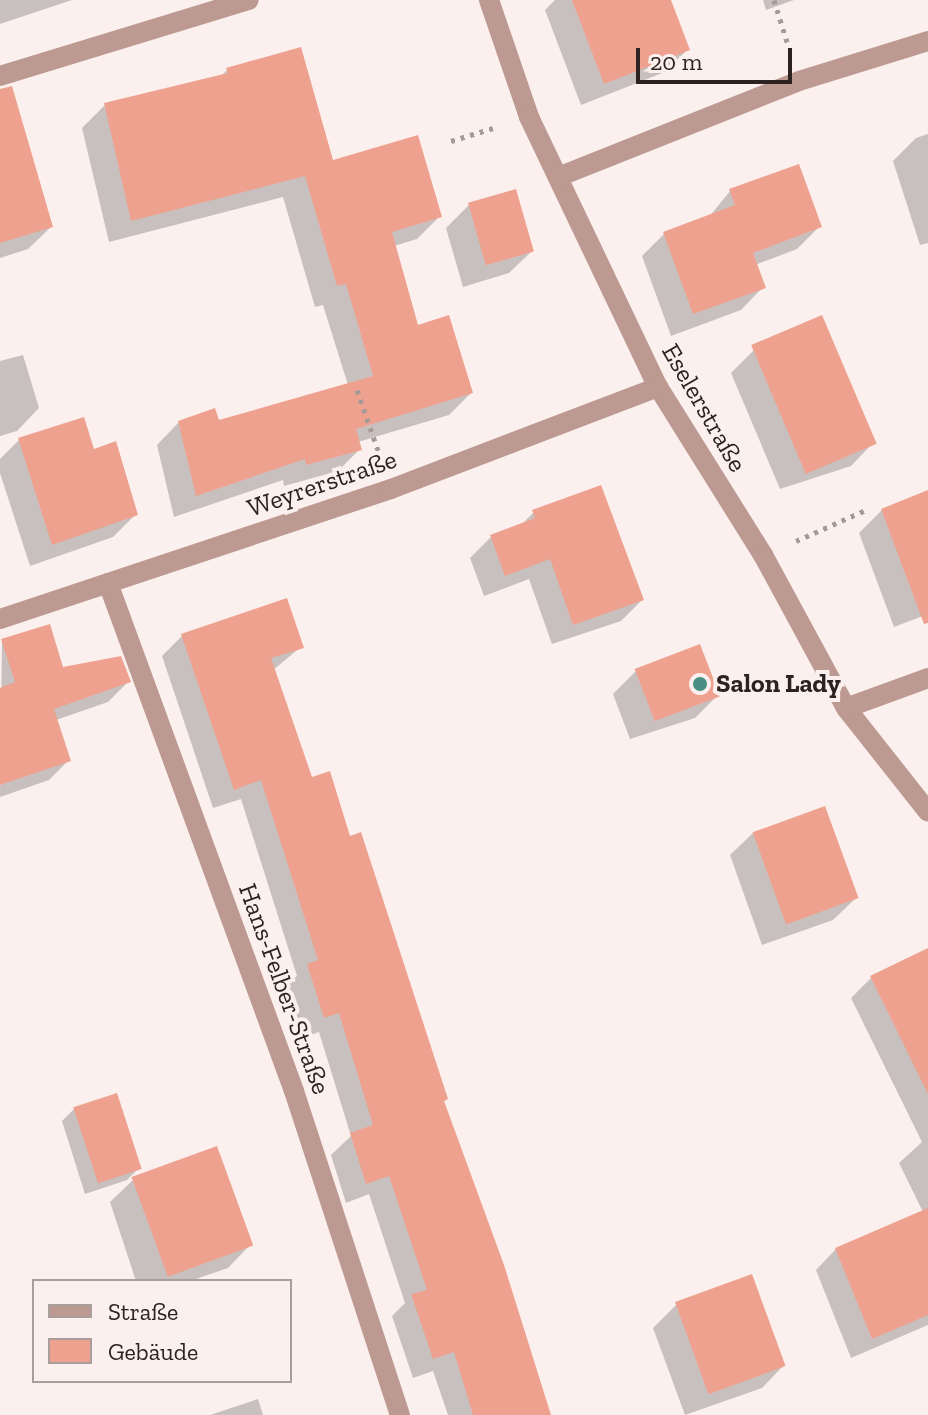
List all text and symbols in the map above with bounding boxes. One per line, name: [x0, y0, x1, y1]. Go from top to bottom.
scale bar: [640, 32, 796, 82]
text: 20 m: [650, 47, 702, 76]
street label: Eselerstraße: [655, 338, 753, 478]
street label: Weyrerstraße: [243, 444, 401, 524]
place label: Salon Lady: [716, 668, 841, 700]
marker: Salon Lady: [691, 675, 709, 693]
street label: Hans-Felber-Straße: [231, 879, 337, 1099]
legend: [32, 1279, 292, 1383]
text: Straße: [108, 1297, 178, 1326]
text: Gebäude: [108, 1337, 198, 1366]

